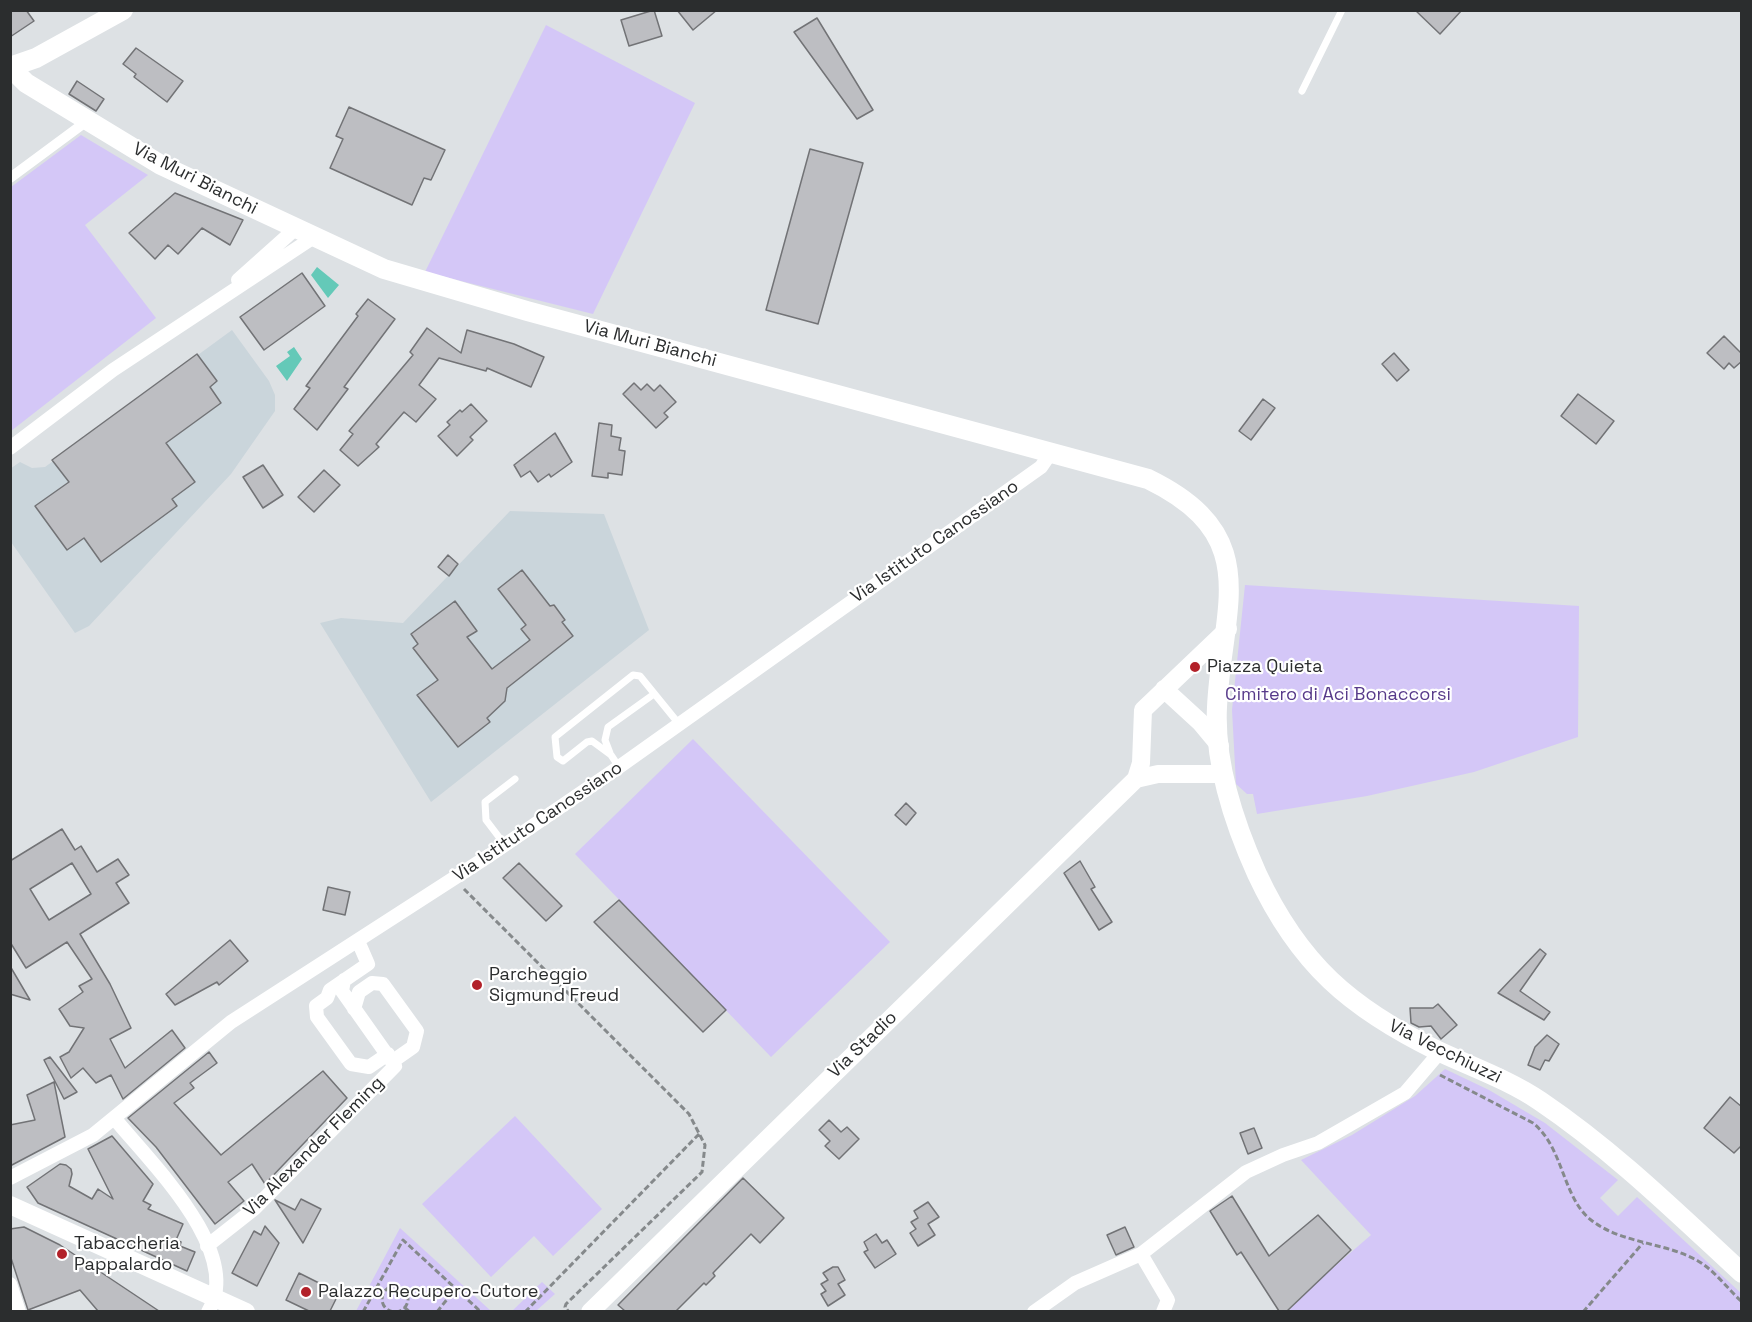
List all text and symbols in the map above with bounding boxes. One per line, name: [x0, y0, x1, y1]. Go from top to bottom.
street label: Via Muri Bianchi: [129, 138, 261, 220]
street label: Via Muri Bianchi: [581, 316, 719, 372]
street label: Via Istituto Canossiano: [847, 476, 1023, 608]
place label: Piazza Quieta: [1207, 656, 1323, 678]
marker: Piazza Quieta: [1188, 660, 1202, 674]
park label: Cimitero di Aci Bonaccorsi: [1225, 684, 1451, 706]
street label: Via Istituto Canossiano: [449, 757, 627, 887]
place label: Parcheggio Sigmund Freud: [489, 964, 619, 1006]
marker: Parcheggio Sigmund Freud: [470, 978, 484, 992]
street label: Via Stadio: [824, 1007, 902, 1083]
street label: Via Vecchiuzzi: [1385, 1015, 1505, 1089]
street label: Via Alexander Fleming: [240, 1073, 388, 1221]
place label: Tabaccheria Pappalardo: [74, 1233, 180, 1276]
marker: Tabaccheria Pappalardo: [55, 1247, 69, 1261]
place label: Palazzo Recupero-Cutore: [318, 1281, 538, 1303]
marker: Palazzo Recupero-Cutore: [299, 1285, 313, 1299]

